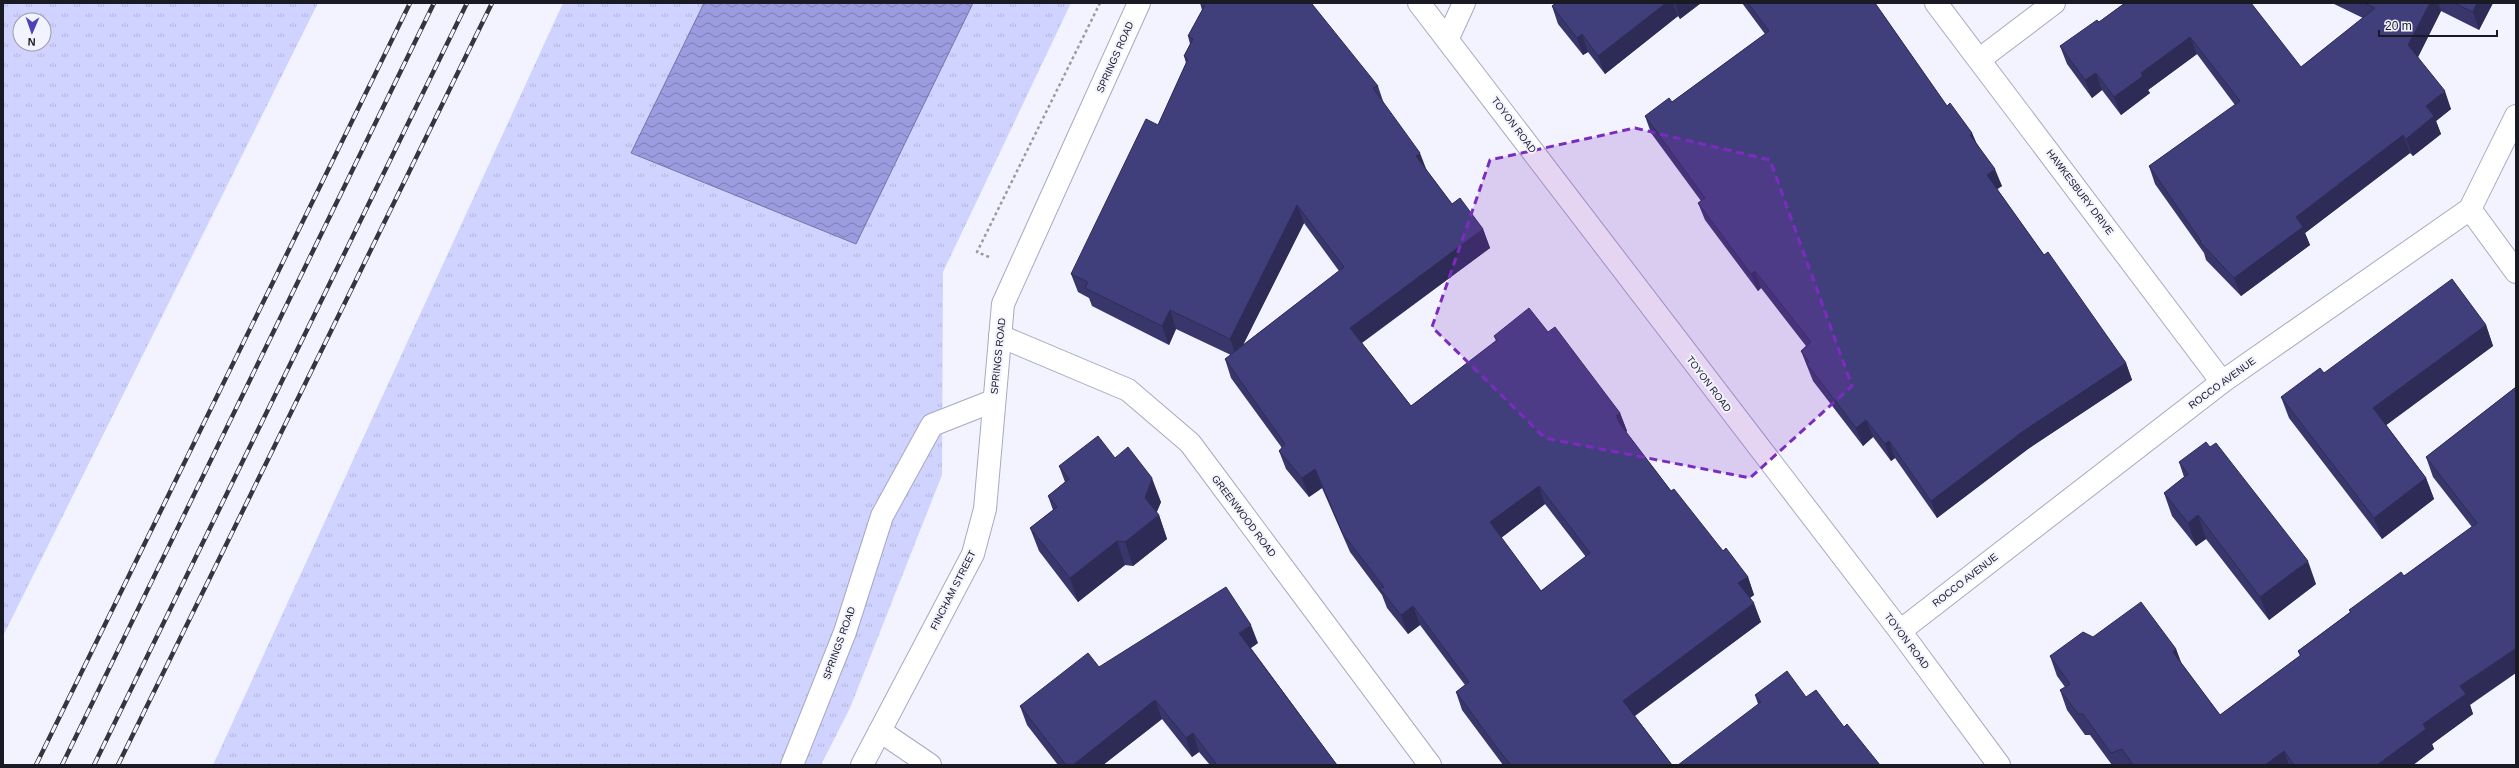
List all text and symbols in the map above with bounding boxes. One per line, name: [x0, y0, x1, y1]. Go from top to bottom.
north arrow: [12, 12, 52, 52]
scale bar: [2379, 12, 2497, 38]
text: 20 m: [2385, 19, 2412, 33]
street label: SPRINGS ROAD: [1094, 20, 1136, 94]
text: N: [27, 36, 36, 48]
street label: TOYON ROAD: [1489, 95, 1539, 155]
street label: HAWKESBURY DRIVE: [2044, 147, 2116, 237]
street label: SPRINGS ROAD: [989, 317, 1007, 395]
street label: TOYON ROAD: [1684, 354, 1734, 414]
street label: ROCCO AVENUE: [2186, 355, 2258, 411]
street label: GREENWOOD ROAD: [1210, 473, 1278, 559]
street label: FINCHAM STREET: [928, 548, 978, 632]
street label: ROCCO AVENUE: [1930, 551, 2000, 609]
street label: SPRINGS ROAD: [821, 605, 857, 681]
street label: TOYON ROAD: [1882, 611, 1932, 671]

